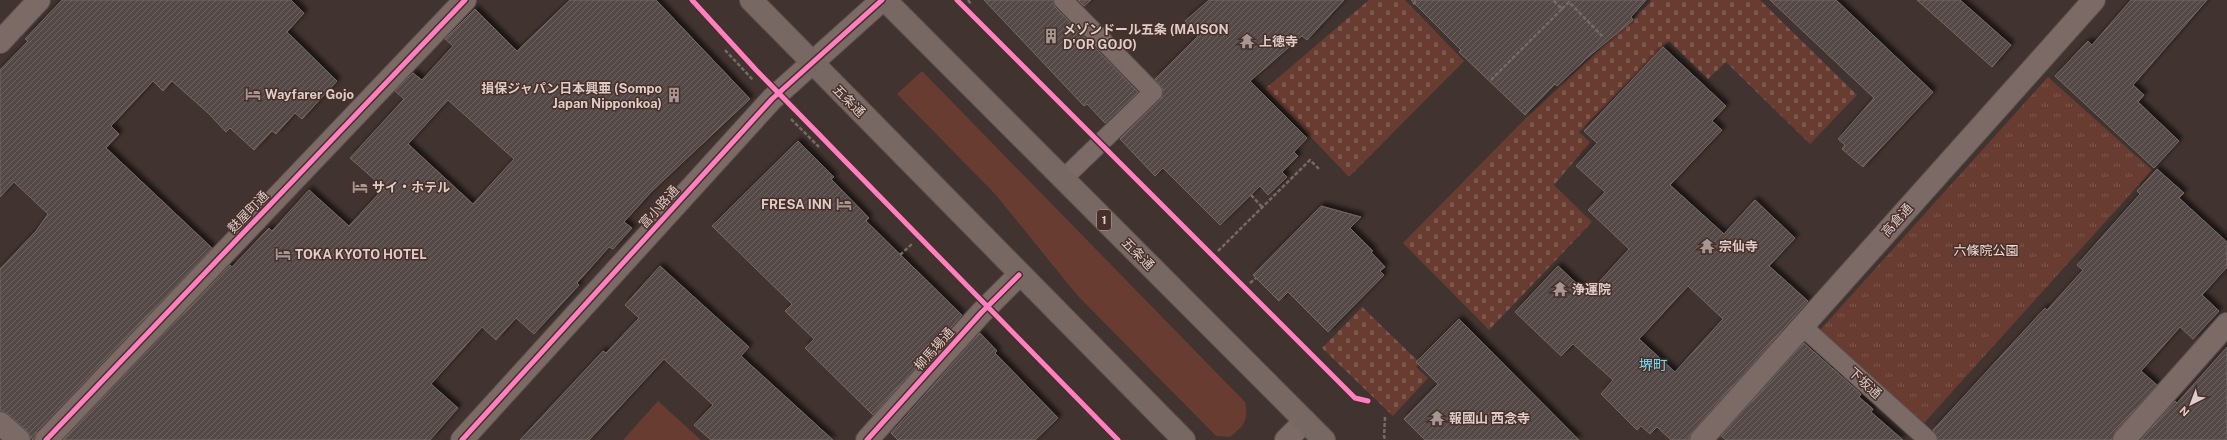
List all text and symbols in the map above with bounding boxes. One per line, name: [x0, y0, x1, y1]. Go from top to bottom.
place label: メゾンドール五条 (MAISON D'OR GOJO): [1063, 22, 1229, 52]
building icon: メゾンドール五条 (MAISON D'OR GOJO): [1042, 27, 1060, 45]
temple icon: 上徳寺: [1238, 32, 1256, 50]
place label: 上徳寺: [1259, 34, 1298, 49]
place label: 損保ジャパン日本興亜 (Sompo Japan Nipponkoa): [481, 81, 662, 111]
street label: 五条通: [830, 82, 868, 120]
hotel icon: Wayfarer Gojo: [244, 85, 262, 103]
building icon: 損保ジャパン日本興亜 (Sompo Japan Nipponkoa): [665, 86, 683, 104]
place label: Wayfarer Gojo: [265, 87, 354, 102]
hotel icon: サイ・ホテル: [351, 178, 369, 196]
place label: サイ・ホテル: [372, 180, 450, 195]
street label: 富小路通: [636, 183, 682, 231]
street label: 麩屋町通: [225, 188, 271, 236]
hotel icon: FRESA INN: [835, 195, 853, 213]
place label: FRESA INN: [761, 197, 832, 212]
street label: 高倉通: [1878, 200, 1916, 240]
road number: 1: [1097, 210, 1111, 230]
street label: 五条通: [1119, 235, 1157, 273]
temple icon: 宗仙寺: [1698, 237, 1716, 255]
place label: 宗仙寺: [1719, 239, 1758, 254]
park label: 六條院公園: [1953, 243, 2019, 258]
hotel icon: TOKA KYOTO HOTEL: [274, 245, 292, 263]
place label: TOKA KYOTO HOTEL: [295, 247, 427, 262]
temple icon: 浄運院: [1551, 280, 1569, 298]
place label: 浄運院: [1572, 282, 1611, 297]
street label: 柳馬場通: [911, 325, 957, 373]
district label: 堺町: [1639, 357, 1667, 373]
street label: 下坂通: [1845, 364, 1885, 402]
north arrow: [2171, 384, 2211, 424]
text: N: [2177, 404, 2192, 419]
temple icon: 報國山 西念寺: [1428, 409, 1446, 427]
place label: 報國山 西念寺: [1449, 411, 1530, 426]

